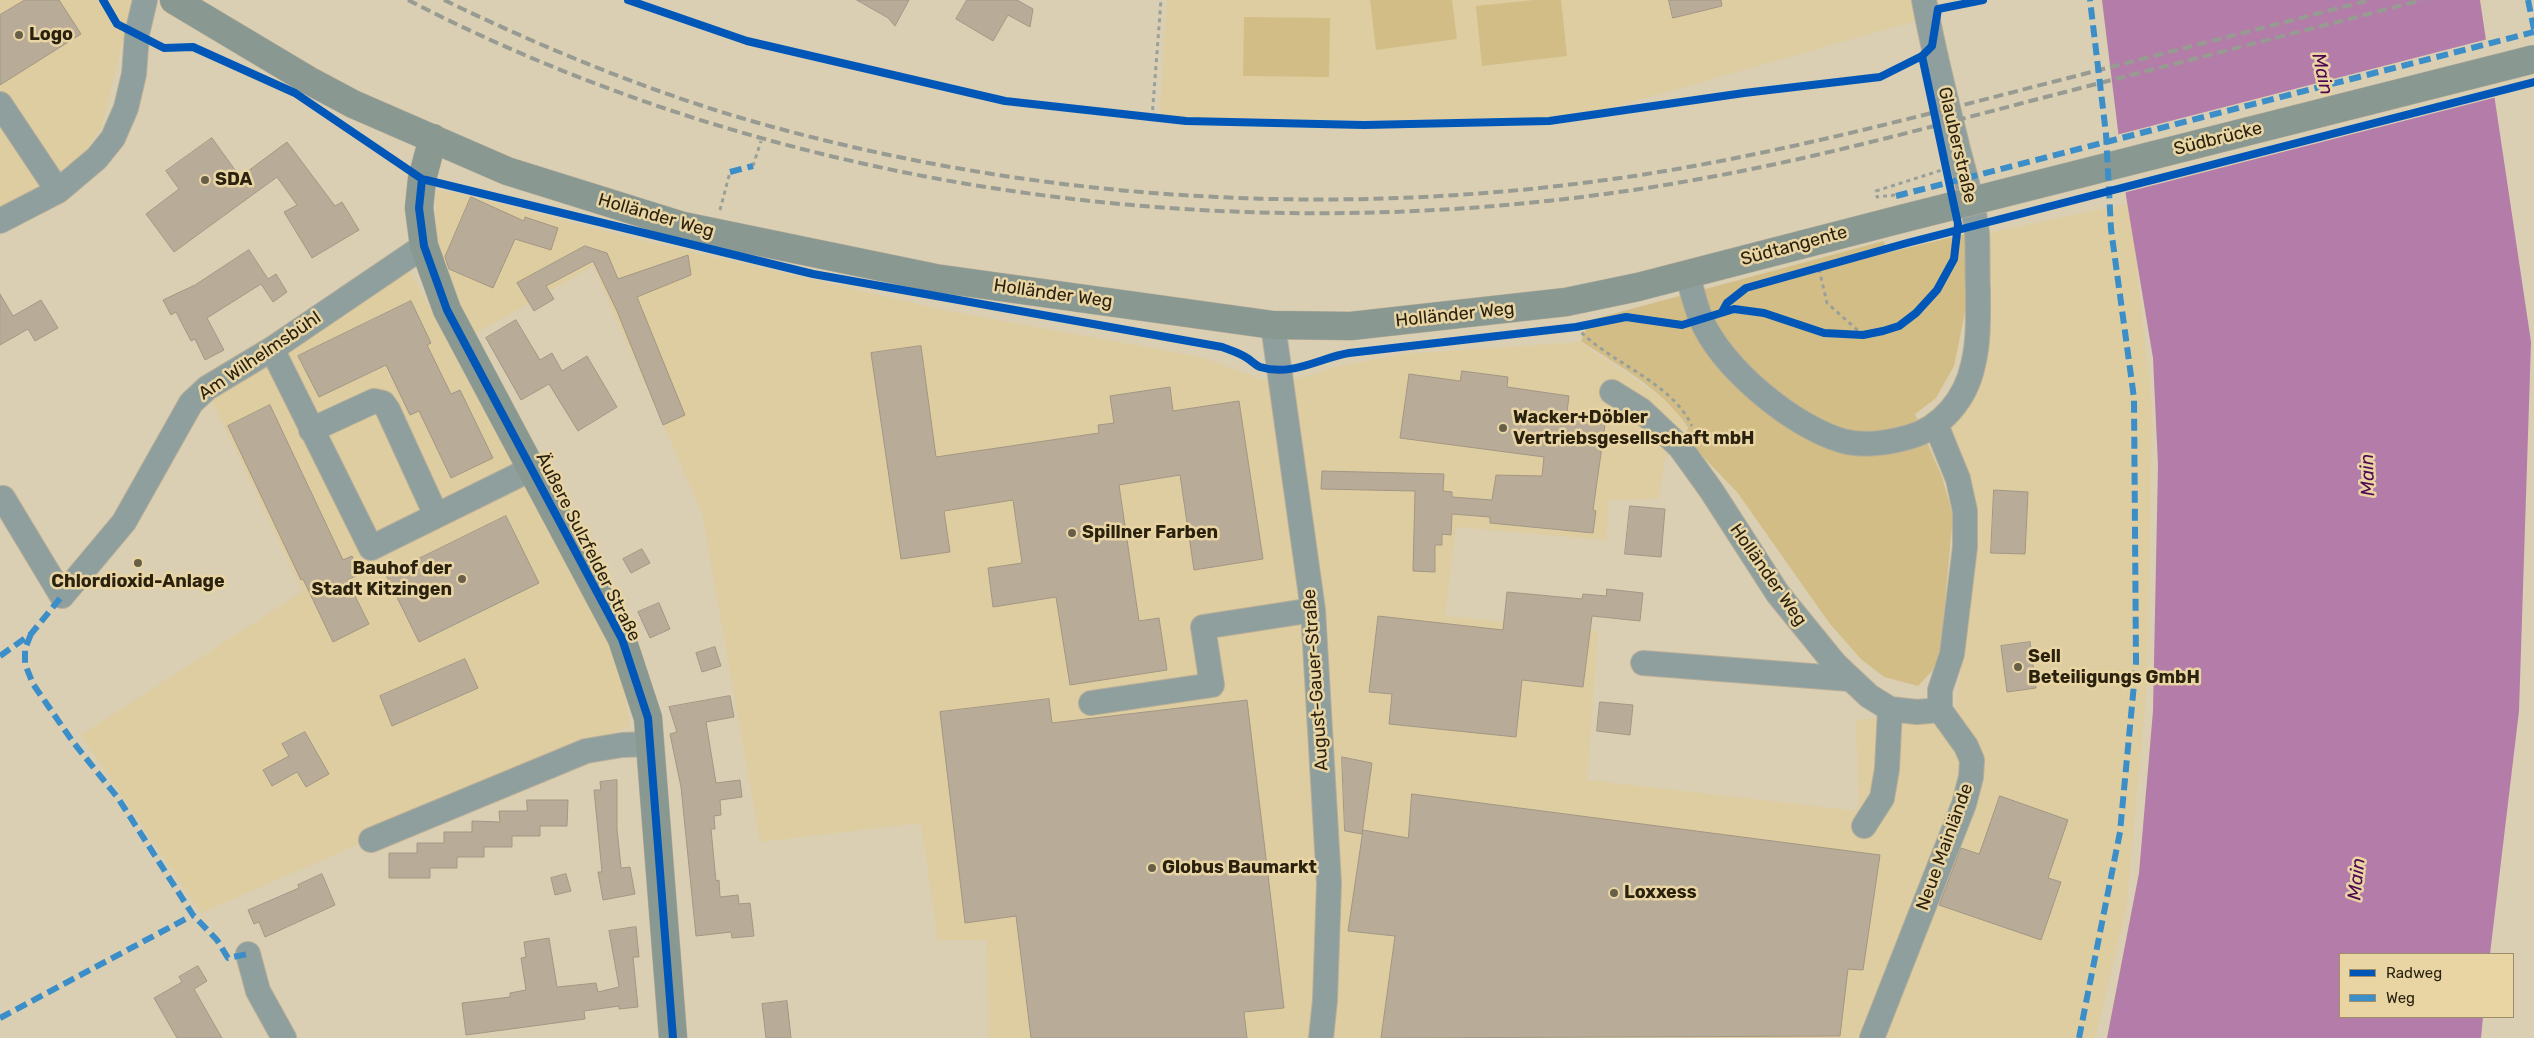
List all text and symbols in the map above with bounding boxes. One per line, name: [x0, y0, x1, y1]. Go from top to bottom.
place label: Logo: [29, 24, 73, 46]
marker: Logo: [13, 29, 25, 41]
water label: Main: [2306, 51, 2338, 97]
street label: Glauberstraße: [1933, 85, 1981, 205]
street label: Südbrücke: [2172, 118, 2264, 160]
place label: SDA: [215, 169, 252, 191]
marker: SDA: [199, 174, 211, 186]
street label: Holländer Weg: [595, 189, 717, 243]
street label: Südtangente: [1738, 221, 1850, 271]
street label: Holländer Weg: [992, 275, 1114, 313]
street label: Holländer Weg: [1394, 298, 1516, 332]
street label: Am Wilhelmsbühl: [195, 307, 325, 405]
place label: Wacker+Döbler Vertriebsgesellschaft mbH: [1513, 407, 1754, 449]
marker: Wacker+Döbler Vertriebsgesellschaft mbH: [1497, 422, 1509, 434]
street label: Äußere Sulzfelder Straße: [531, 449, 645, 645]
water label: Main: [2356, 453, 2380, 497]
street label: Holländer Weg: [1725, 520, 1811, 630]
place label: Spillner Farben: [1082, 522, 1218, 544]
marker: Spillner Farben: [1066, 527, 1078, 539]
marker: Chlordioxid-Anlage: [132, 557, 144, 569]
place label: Bauhof der Stadt Kitzingen: [312, 558, 452, 600]
place label: Chlordioxid-Anlage: [51, 571, 225, 593]
marker: Bauhof der Stadt Kitzingen: [456, 573, 468, 585]
street label: August-Gauer-Straße: [1299, 588, 1333, 772]
place label: Sell Beteiligungs GmbH: [2028, 646, 2200, 689]
marker: Sell Beteiligungs GmbH: [2012, 661, 2024, 673]
street label: Neue Mainlände: [1912, 781, 1978, 913]
place label: Globus Baumarkt: [1162, 857, 1317, 879]
water label: Main: [2343, 857, 2371, 901]
marker: Globus Baumarkt: [1146, 862, 1158, 874]
place label: Loxxess: [1624, 882, 1697, 904]
marker: Loxxess: [1608, 887, 1620, 899]
legend: [2339, 953, 2514, 1018]
text: Radweg: [2386, 964, 2442, 982]
text: Weg: [2386, 989, 2415, 1007]

